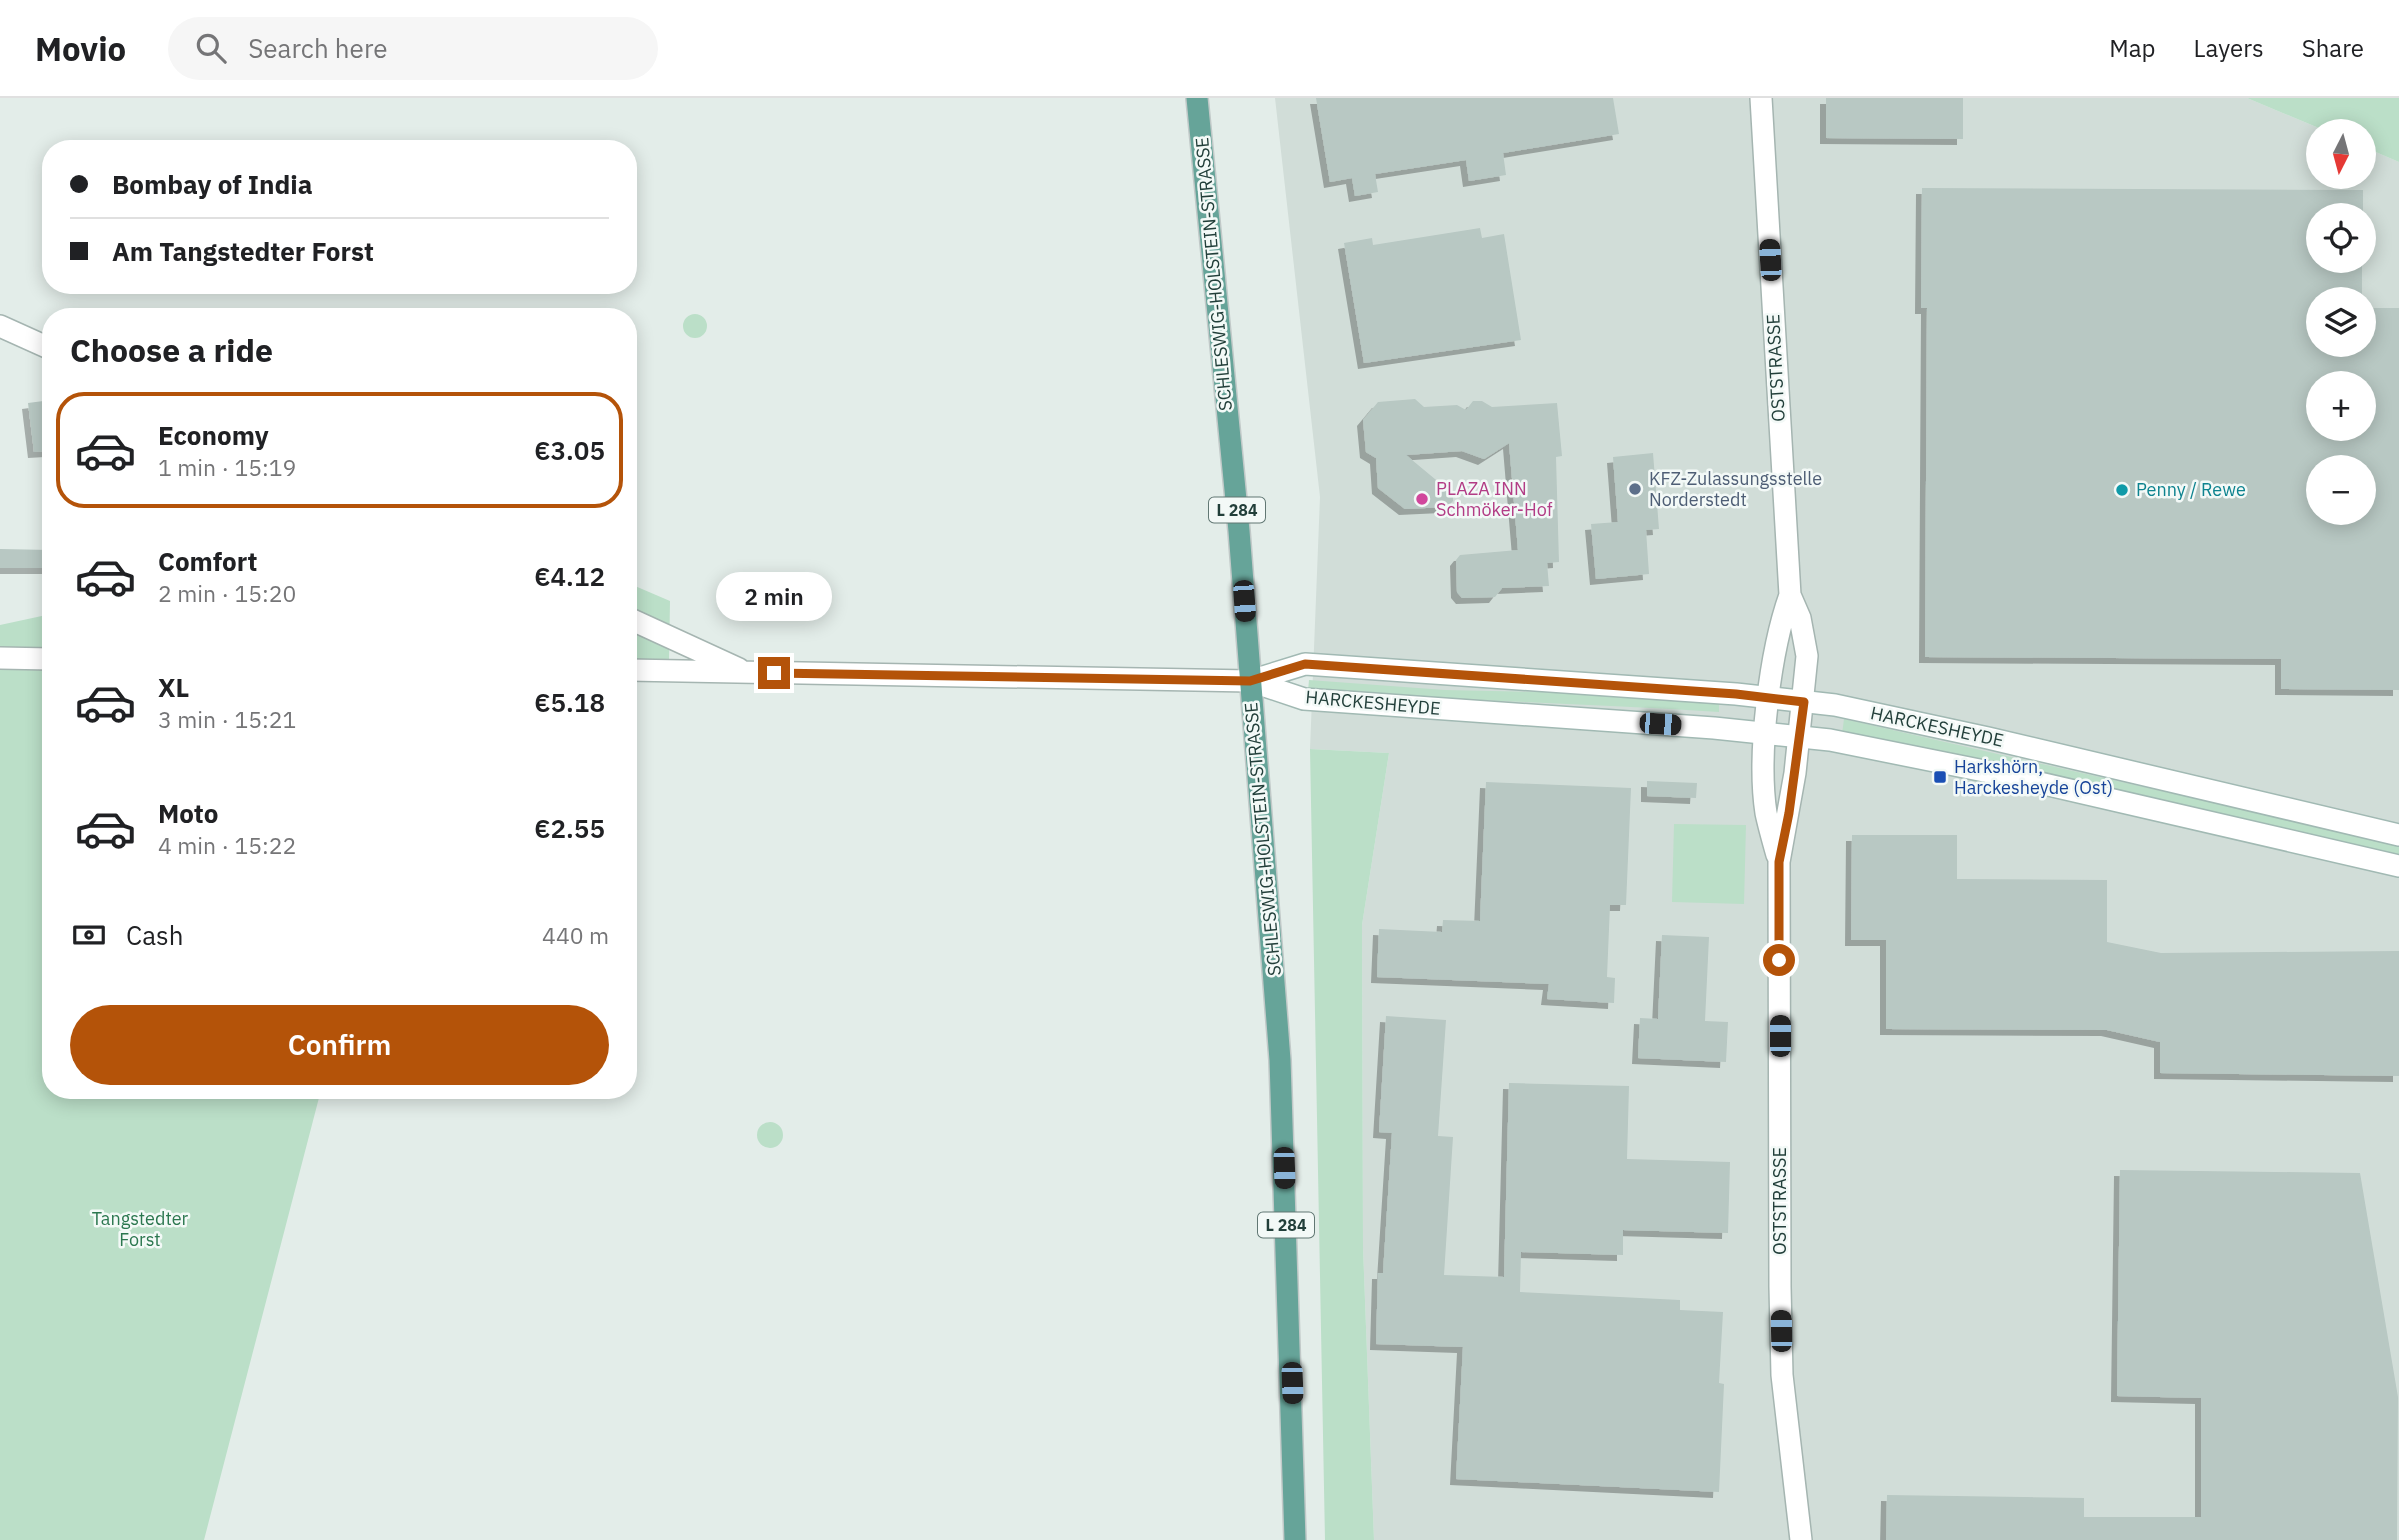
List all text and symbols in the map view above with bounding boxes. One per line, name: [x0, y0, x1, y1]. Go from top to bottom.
search box: [168, 17, 658, 80]
text: Movio: [35, 27, 126, 70]
icon: search: [192, 29, 230, 67]
text: Search here: [248, 31, 388, 65]
text: Map: [2109, 32, 2156, 64]
text: Layers: [2194, 32, 2264, 64]
text: Share: [2302, 32, 2364, 64]
north arrow: [2306, 119, 2376, 189]
map controls: [2306, 119, 2376, 525]
street label: SCHLESWIG-HOLSTEIN-STRASSE: [1190, 136, 1237, 412]
text: Bombay of India: [112, 167, 312, 201]
button: locate: [2306, 203, 2376, 273]
text: Am Tangstedter Forst: [112, 234, 374, 268]
car: [1759, 238, 1782, 282]
button: layers: [2306, 287, 2376, 357]
street label: OSTSTRASSE: [1761, 314, 1790, 422]
text: Choose a ride: [70, 329, 273, 371]
button: +: [2306, 371, 2376, 441]
text: Economy: [158, 418, 269, 452]
icon: car: [74, 419, 137, 482]
text: €3.05: [534, 433, 605, 467]
text: 1 min · 15:19: [158, 452, 296, 482]
button: −: [2306, 455, 2376, 525]
place label: KFZ-Zulassungsstelle Norderstedt: [1649, 467, 1822, 511]
place label: PLAZA INN Schmöker-Hof: [1436, 477, 1553, 521]
place label: Penny / Rewe: [2136, 478, 2246, 501]
marker: KFZ-Zulassungsstelle Norderstedt: [1627, 481, 1643, 497]
marker: Penny / Rewe: [2114, 482, 2130, 498]
marker: PLAZA INN Schmöker-Hof: [1414, 491, 1430, 507]
road number: L 284: [1209, 498, 1265, 522]
text: Comfort: [158, 544, 257, 578]
icon: car: [74, 545, 137, 608]
text: €4.12: [534, 559, 605, 593]
callout: 2 min: [716, 572, 832, 620]
text: 2 min · 15:20: [158, 578, 296, 608]
car: [1233, 579, 1256, 623]
text: 2 min: [744, 581, 804, 611]
route end: [758, 657, 790, 689]
text: XL: [158, 670, 189, 704]
icon: car: [74, 671, 137, 734]
text: €5.18: [534, 685, 605, 719]
street label: HARCKESHEYDE: [1305, 685, 1441, 720]
street label: SCHLESWIG-HOLSTEIN-STRASSE: [1239, 701, 1286, 977]
street label: HARCKESHEYDE: [1869, 701, 2006, 752]
text: 3 min · 15:21: [158, 704, 296, 734]
car: [1639, 712, 1682, 736]
place label: Harkshörn, Harckesheyde (Ost): [1954, 755, 2113, 799]
marker: Harkshörn, Harckesheyde (Ost): [1932, 769, 1948, 785]
text: Moto: [158, 796, 218, 830]
icon: car: [74, 797, 137, 860]
text: €2.55: [534, 811, 605, 845]
text: 4 min · 15:22: [158, 830, 296, 860]
icon: cash: [70, 916, 108, 954]
text: Cash: [126, 918, 183, 952]
text: 440 m: [542, 920, 609, 950]
route start: [1763, 944, 1795, 976]
button: Confirm: [70, 1005, 609, 1085]
car: [1770, 1015, 1791, 1057]
car: [1273, 1147, 1296, 1189]
street label: OSTSTRASSE: [1768, 1147, 1791, 1255]
park label: Tangstedter Forst: [92, 1207, 189, 1251]
road number: L 284: [1258, 1212, 1314, 1238]
car: [1771, 1310, 1792, 1352]
car: [1281, 1362, 1304, 1404]

